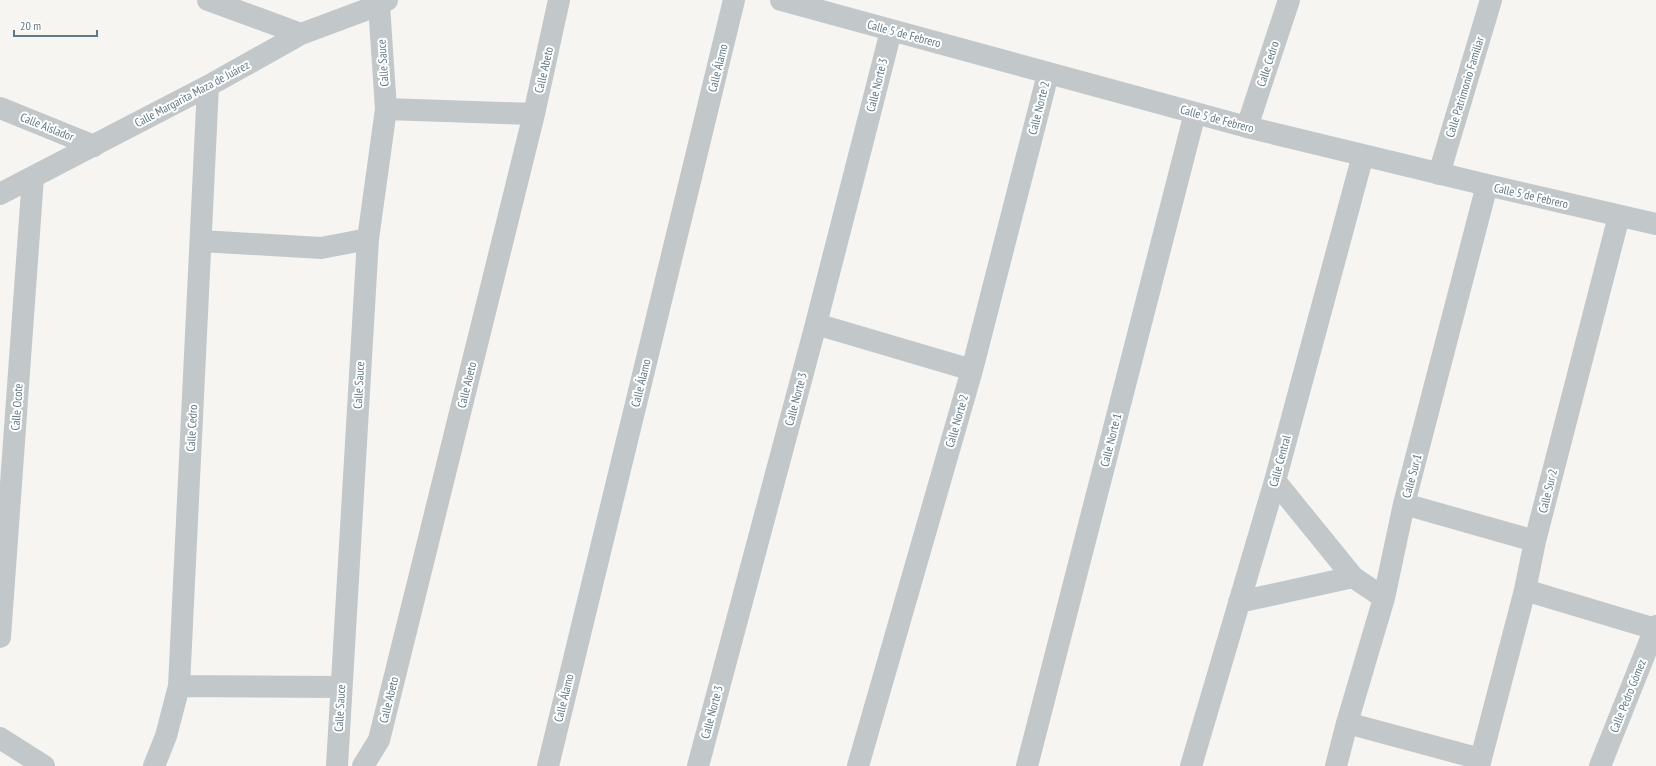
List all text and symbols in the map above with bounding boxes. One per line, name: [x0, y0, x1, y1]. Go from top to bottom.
scale bar: [14, 12, 97, 38]
street label: Calle 5 de Febrero: [866, 16, 943, 51]
text: 20 m: [20, 18, 41, 33]
street label: Calle Patrimonio Familiar: [1442, 34, 1487, 139]
street label: Calle Sauce: [373, 39, 392, 87]
street label: Calle Cedro: [1253, 39, 1282, 89]
street label: Calle Álamo: [704, 42, 731, 94]
street label: Calle Abeto: [531, 45, 556, 95]
street label: Calle Margarita Maza de Juárez: [132, 57, 252, 130]
street label: Calle Norte 3: [863, 57, 890, 113]
street label: Calle Norte 2: [1025, 80, 1052, 136]
street label: Calle 5 de Febrero: [1179, 101, 1256, 136]
street label: Calle Aislador: [18, 109, 77, 144]
street label: Calle 5 de Febrero: [1493, 180, 1570, 211]
street label: Calle Álamo: [627, 357, 654, 409]
street label: Calle Abeto: [454, 360, 479, 410]
street label: Calle Sauce: [350, 361, 367, 409]
street label: Calle Norte 3: [781, 371, 810, 427]
street label: Calle Ocote: [7, 383, 26, 431]
street label: Calle Norte 2: [942, 393, 971, 449]
street label: Calle Cedro: [183, 404, 200, 452]
street label: Calle Norte 1: [1097, 412, 1124, 468]
street label: Calle Central: [1265, 433, 1294, 488]
street label: Calle Sur 1: [1398, 452, 1425, 499]
street label: Calle Sur 2: [1535, 467, 1560, 514]
street label: Calle Pedro Gómez: [1606, 657, 1649, 735]
street label: Calle Álamo: [550, 672, 577, 724]
street label: Calle Abeto: [376, 675, 401, 725]
street label: Calle Sauce: [331, 684, 348, 732]
street label: Calle Norte 3: [697, 684, 726, 740]

